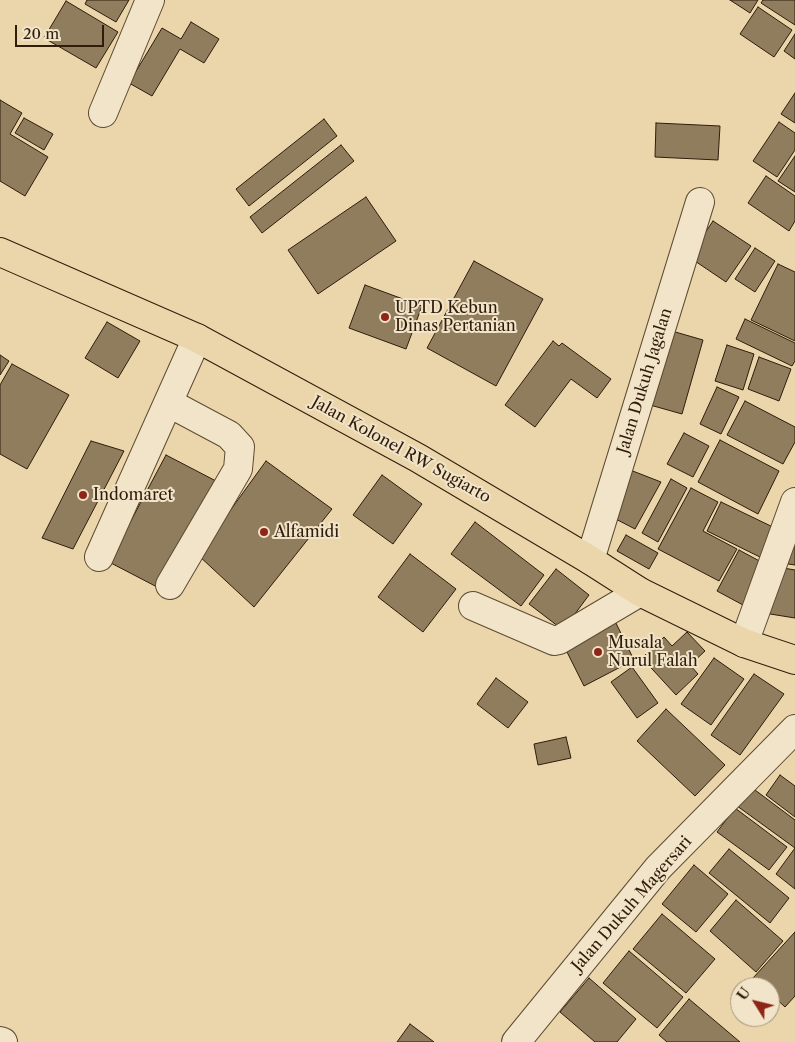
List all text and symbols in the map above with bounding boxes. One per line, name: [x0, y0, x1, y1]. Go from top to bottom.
scale bar: [18, 15, 106, 47]
text: 20 m: [23, 24, 59, 43]
place label: UPTD Kebun Dinas Pertanian: [395, 298, 516, 336]
street label: Jalan Dukuh Jagalan: [614, 306, 676, 456]
marker: UPTD Kebun Dinas Pertanian: [379, 311, 391, 323]
street label: Jalan Kolonel RW Sugiarto: [308, 393, 494, 507]
place label: Indomaret: [93, 485, 173, 505]
marker: Indomaret: [77, 489, 89, 501]
place label: Alfamidi: [274, 522, 339, 542]
marker: Alfamidi: [258, 526, 270, 538]
place label: Musala Nurul Falah: [608, 633, 698, 671]
marker: Musala Nurul Falah: [592, 646, 604, 658]
street label: Jalan Dukuh Magersari: [568, 832, 696, 976]
north arrow: [730, 977, 780, 1027]
text: U: [733, 984, 754, 1004]

